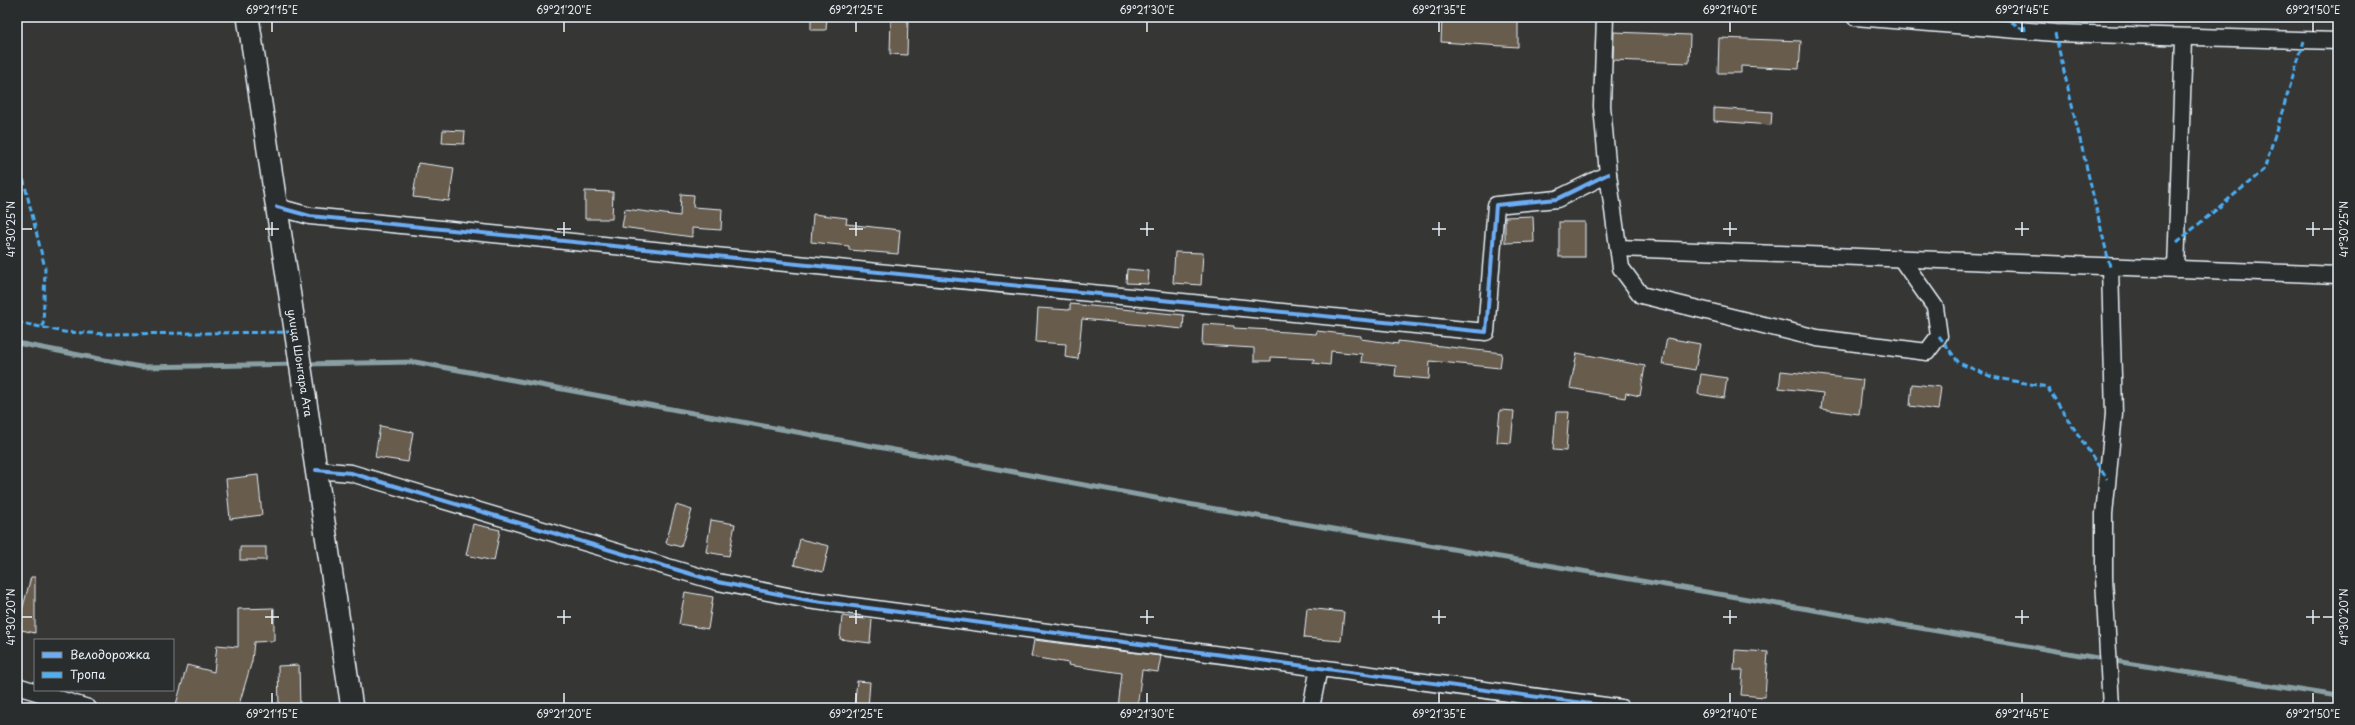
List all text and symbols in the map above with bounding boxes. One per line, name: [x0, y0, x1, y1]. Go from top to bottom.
text: 69°21'15"E: [246, 2, 298, 17]
text: 69°21'20"E: [536, 2, 592, 17]
text: 69°21'25"E: [829, 2, 883, 17]
text: 69°21'30"E: [1119, 2, 1175, 17]
text: 69°21'35"E: [1412, 2, 1466, 17]
text: 69°21'40"E: [1702, 2, 1758, 17]
text: 69°21'45"E: [1995, 2, 2049, 17]
text: 69°21'50"E: [2286, 2, 2340, 17]
text: 41°30'25"N: [3, 201, 18, 257]
text: 41°30'25"N: [2336, 201, 2351, 257]
street label: улица Шонгара Ата: [284, 308, 317, 418]
text: 41°30'20"N: [3, 588, 18, 646]
text: 41°30'20"N: [2336, 588, 2351, 646]
legend: [34, 639, 174, 691]
text: Велодорожка: [70, 645, 150, 663]
text: Тропа: [70, 665, 106, 683]
text: 69°21'15"E: [246, 706, 298, 721]
text: 69°21'20"E: [536, 706, 592, 721]
text: 69°21'25"E: [829, 706, 883, 721]
text: 69°21'30"E: [1119, 706, 1175, 721]
text: 69°21'35"E: [1412, 706, 1466, 721]
text: 69°21'40"E: [1702, 706, 1758, 721]
text: 69°21'45"E: [1995, 706, 2049, 721]
text: 69°21'50"E: [2286, 706, 2340, 721]

